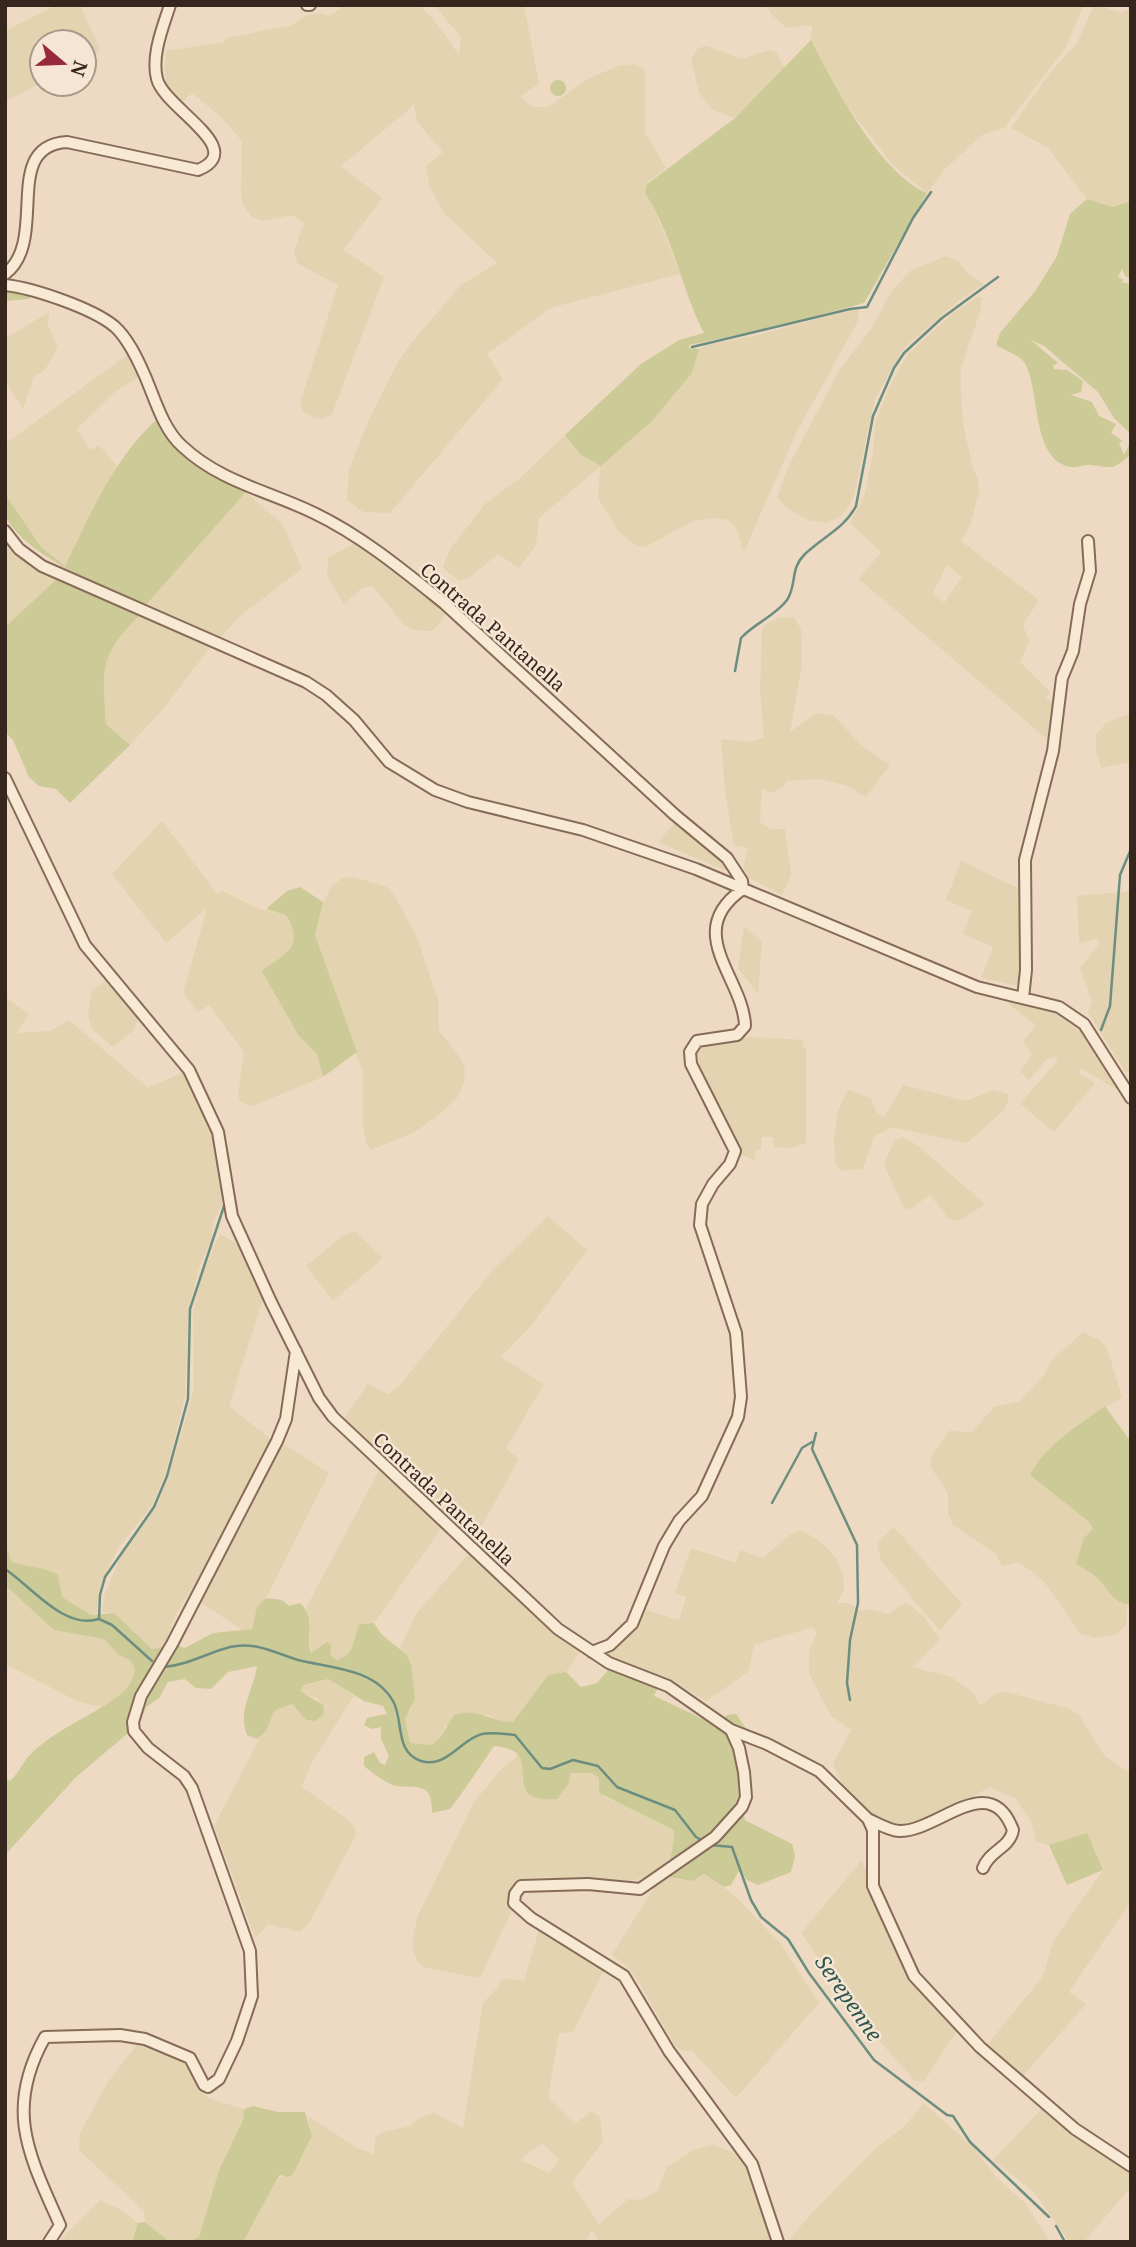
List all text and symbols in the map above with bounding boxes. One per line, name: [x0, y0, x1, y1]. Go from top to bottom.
north arrow: [28, 28, 98, 98]
text: N: [64, 57, 94, 80]
street label: Contrada Pantanella: [415, 557, 571, 697]
street label: Contrada Pantanella: [368, 1426, 520, 1572]
water label: Serepenne: [809, 1949, 889, 2047]

